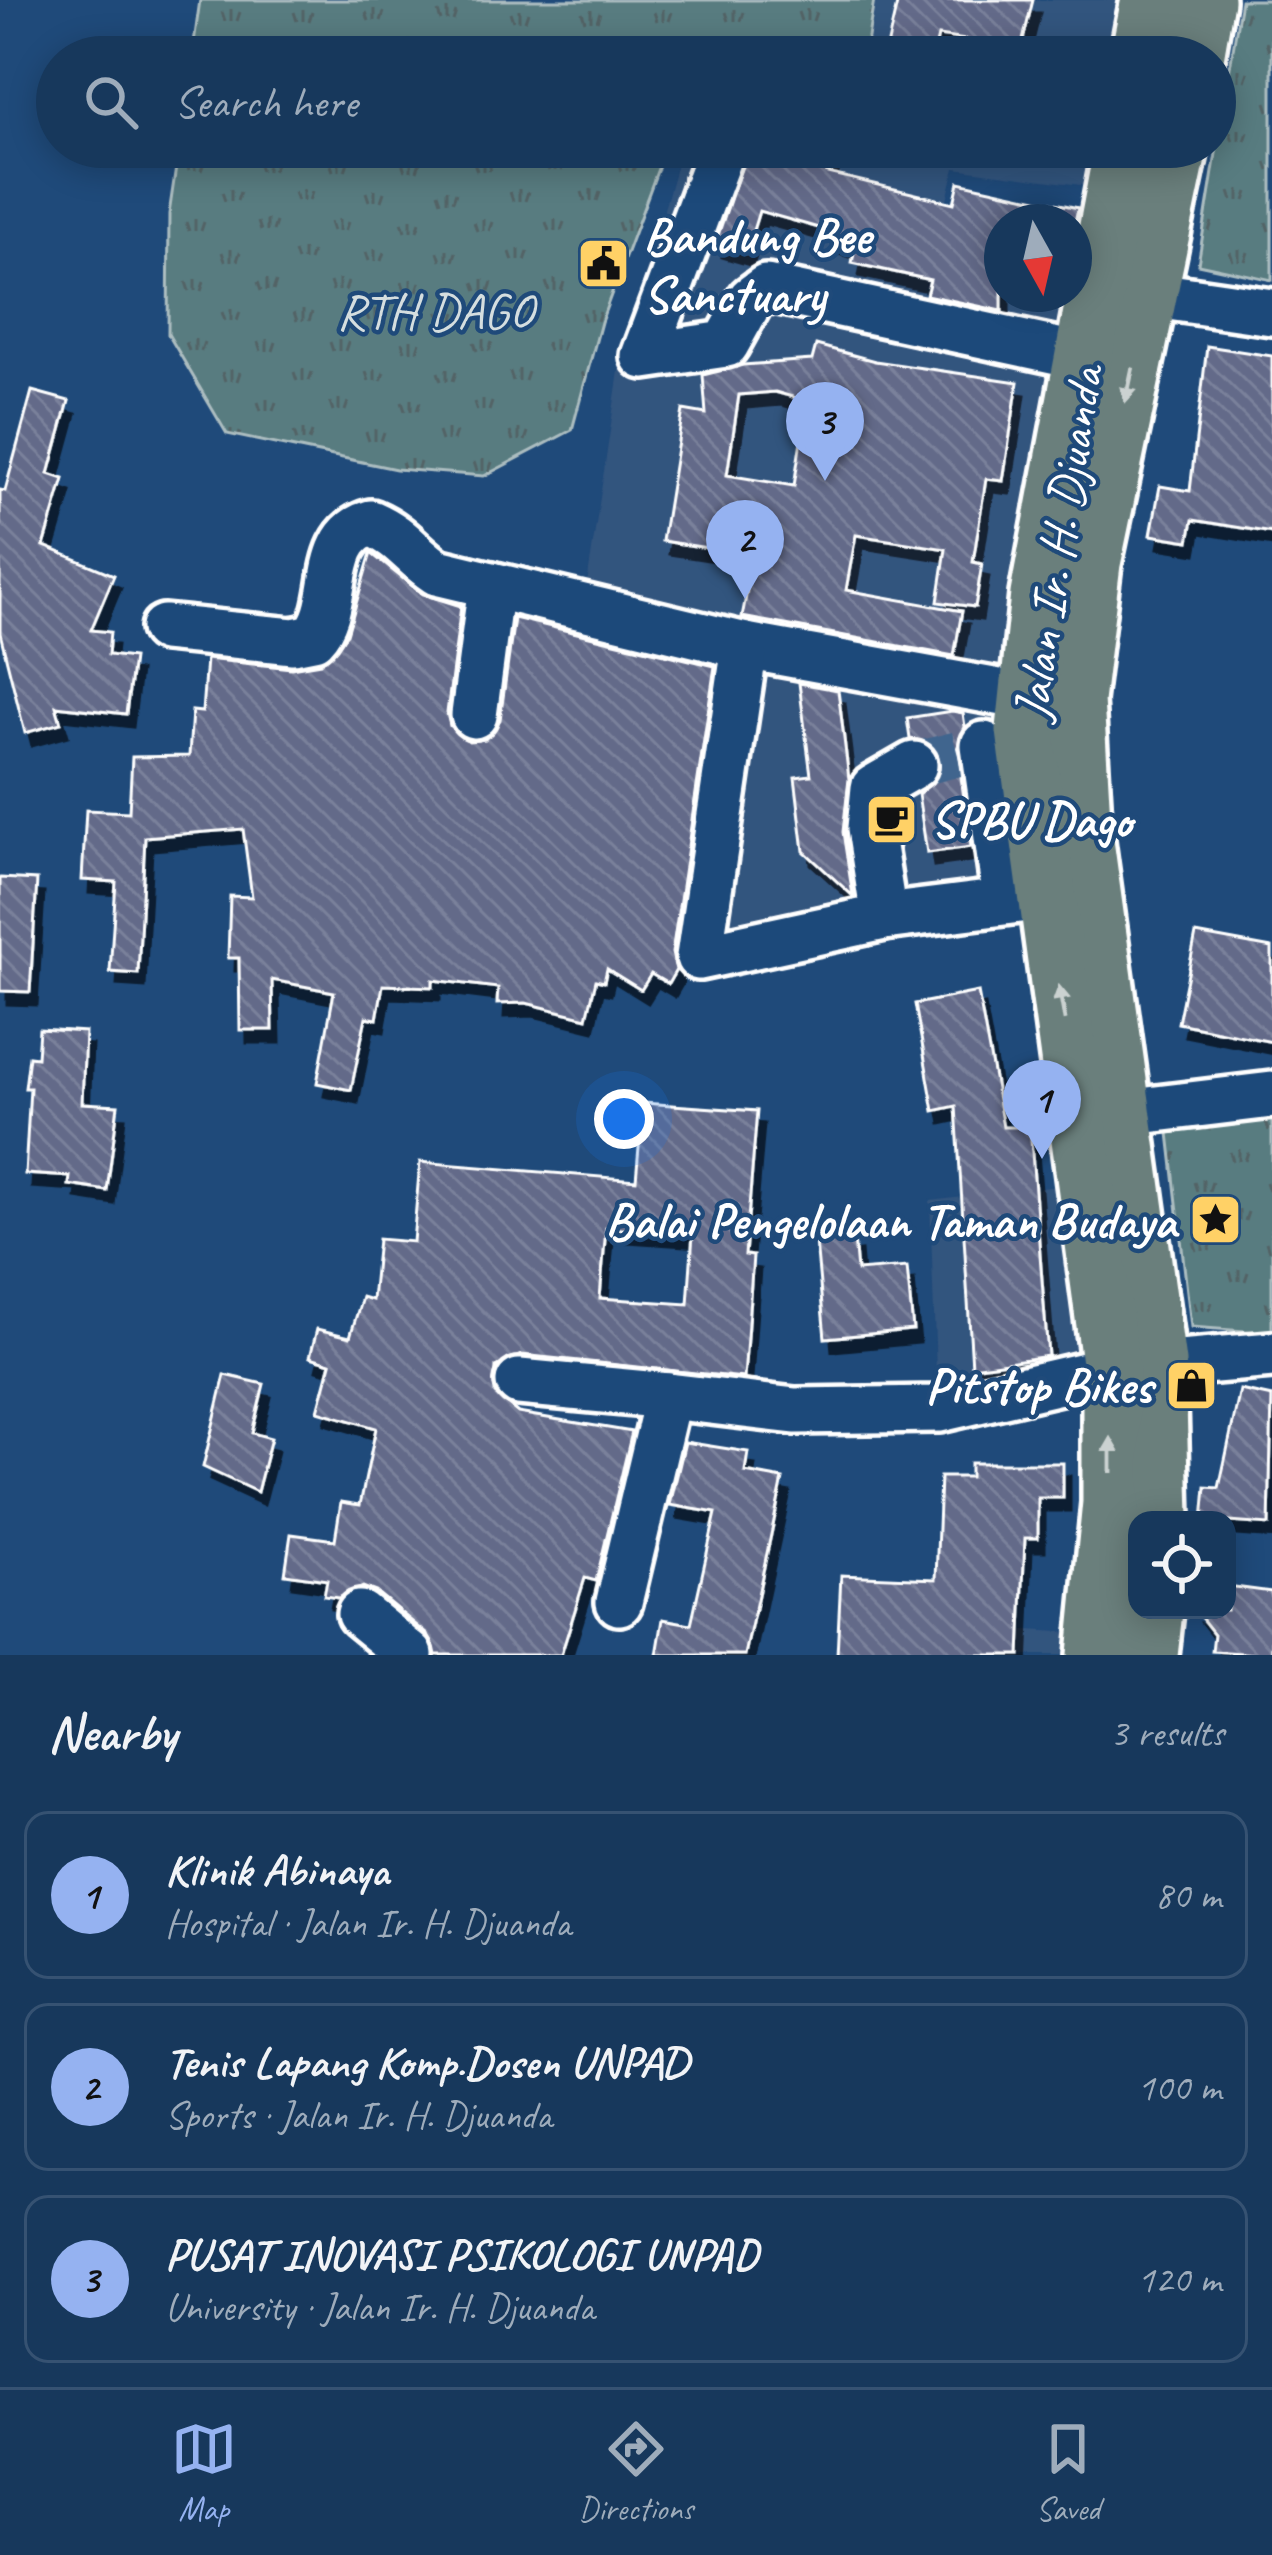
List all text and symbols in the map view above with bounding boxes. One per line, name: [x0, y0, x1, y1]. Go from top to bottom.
search box: [36, 36, 1236, 168]
icon: search: [78, 69, 144, 135]
text: Search here: [174, 74, 357, 131]
place label: Bandung Bee Sanctuary: [643, 204, 875, 327]
north arrow: [984, 204, 1092, 312]
public building icon: Bandung Bee Sanctuary: [576, 236, 632, 292]
park label: RTH DAGO: [337, 279, 538, 343]
street label: Jalan Ir. H. Djuanda: [998, 358, 1118, 727]
one-way arrow: [1119, 366, 1138, 404]
pin: 3: [786, 382, 864, 481]
pin: 2: [706, 500, 784, 599]
place label: SPBU Dago: [930, 788, 1137, 852]
cafe icon: SPBU Dago: [863, 791, 919, 847]
one-way arrow: [1052, 984, 1070, 1022]
pin: 1: [1003, 1060, 1081, 1159]
your location: [594, 1089, 654, 1149]
place label: Balai Pengelolaan Taman Budaya: [605, 1189, 1180, 1253]
place icon: Balai Pengelolaan Taman Budaya: [1187, 1192, 1243, 1248]
place label: Pitstop Bikes: [925, 1354, 1157, 1418]
shop icon: Pitstop Bikes: [1163, 1357, 1219, 1413]
one-way arrow: [1101, 1435, 1121, 1473]
map controls: [1128, 1511, 1236, 1619]
button: locate: [1128, 1511, 1236, 1619]
text: Nearby: [48, 1701, 176, 1765]
text: 3 results: [1110, 1709, 1224, 1758]
text: Klinik Abinaya: [165, 1842, 389, 1899]
text: 1: [81, 1871, 99, 1920]
text: 80 m: [1155, 1871, 1221, 1920]
text: Hospital · Jalan Ir. H. Djuanda: [165, 1899, 571, 1948]
text: Tenis Lapang Komp.Dosen UNPAD: [165, 2034, 689, 2091]
text: 2: [81, 2063, 99, 2112]
text: 100 m: [1137, 2063, 1221, 2112]
text: Sports · Jalan Ir. H. Djuanda: [165, 2091, 552, 2140]
text: PUSAT INOVASI PSIKOLOGI UNPAD: [165, 2226, 758, 2283]
text: 3: [81, 2255, 99, 2304]
text: 120 m: [1137, 2255, 1221, 2304]
text: University · Jalan Ir. H. Djuanda: [165, 2283, 594, 2332]
tab: Map: [171, 2416, 237, 2530]
tab: Directions: [579, 2416, 693, 2530]
tab: Saved: [1035, 2416, 1101, 2530]

